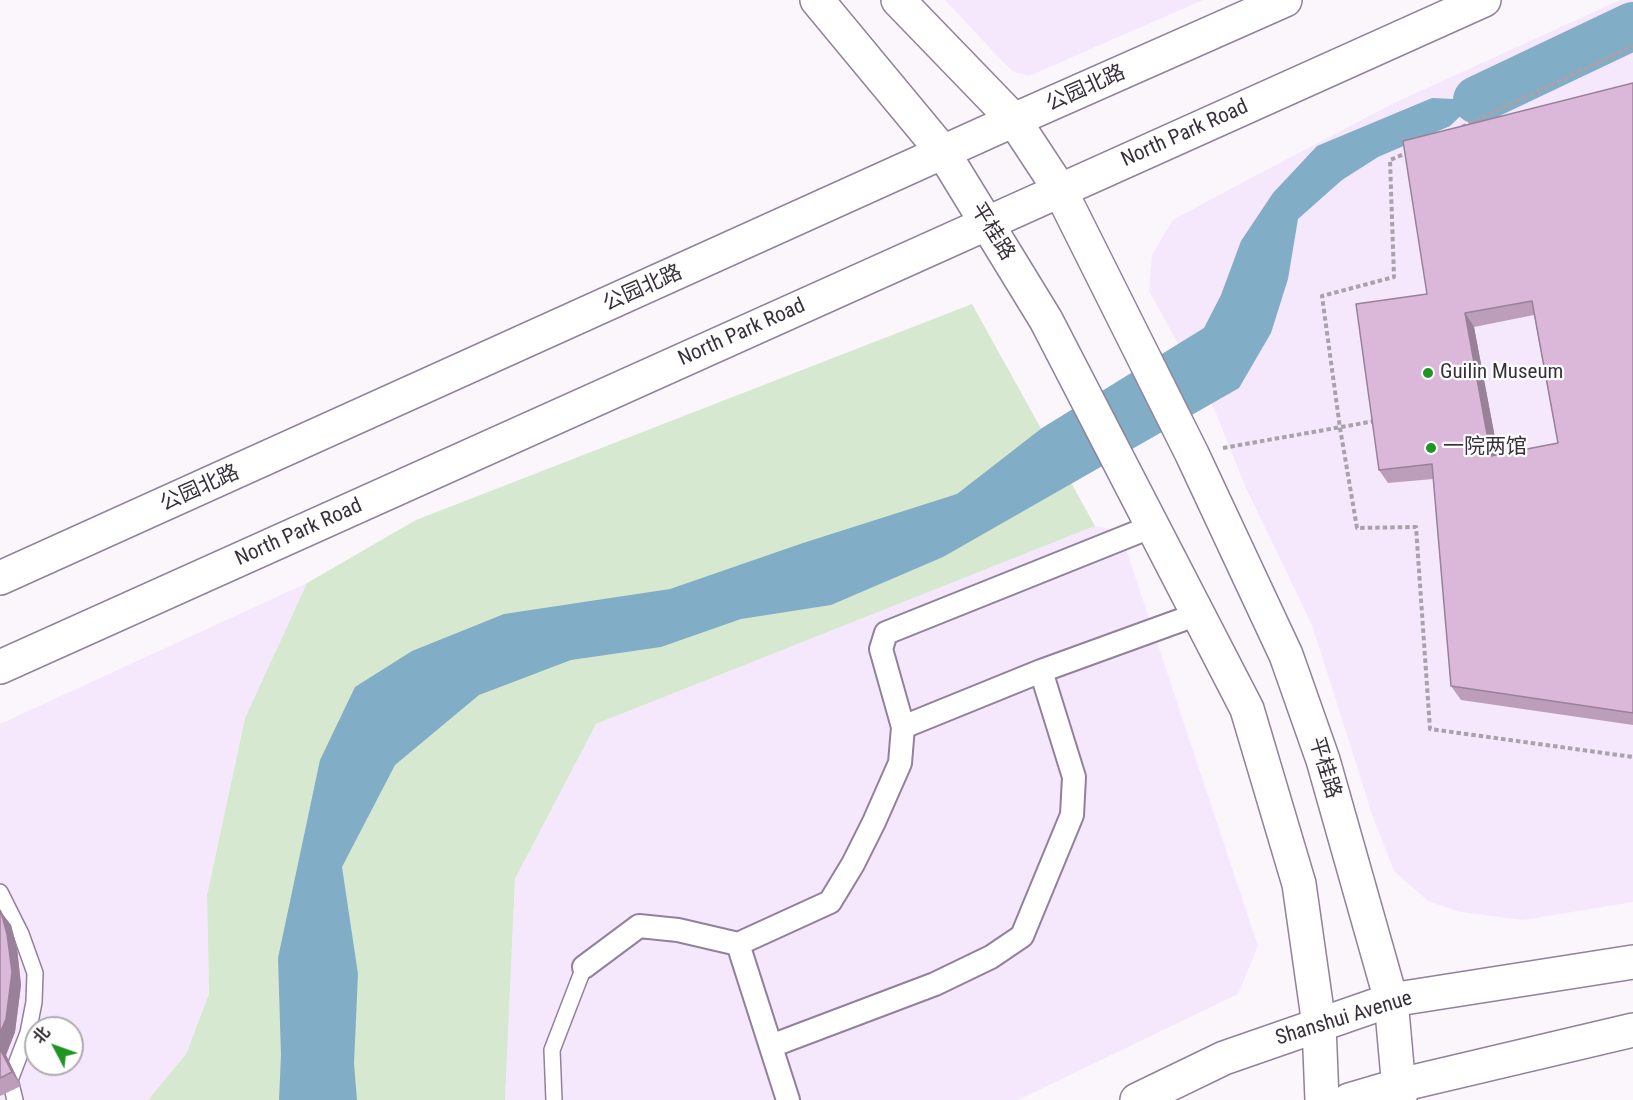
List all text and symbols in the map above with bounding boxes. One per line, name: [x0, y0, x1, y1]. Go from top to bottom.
street label: 公园北路: [1043, 60, 1129, 118]
street label: North Park Road: [1118, 95, 1252, 173]
street label: 平桂路: [965, 199, 1019, 265]
street label: 公园北路: [600, 260, 686, 318]
street label: North Park Road: [675, 294, 809, 372]
place label: Guilin Museum: [1440, 360, 1563, 386]
marker: Guilin Museum: [1421, 366, 1435, 380]
place label: 一院两馆: [1443, 435, 1527, 461]
marker: 一院两馆: [1424, 441, 1438, 455]
street label: 公园北路: [157, 460, 243, 518]
street label: North Park Road: [232, 494, 366, 572]
street label: 平桂路: [1303, 734, 1345, 802]
street label: Shanshui Avenue: [1273, 986, 1415, 1052]
north arrow: [24, 1016, 84, 1076]
text: 北: [29, 1023, 54, 1047]

